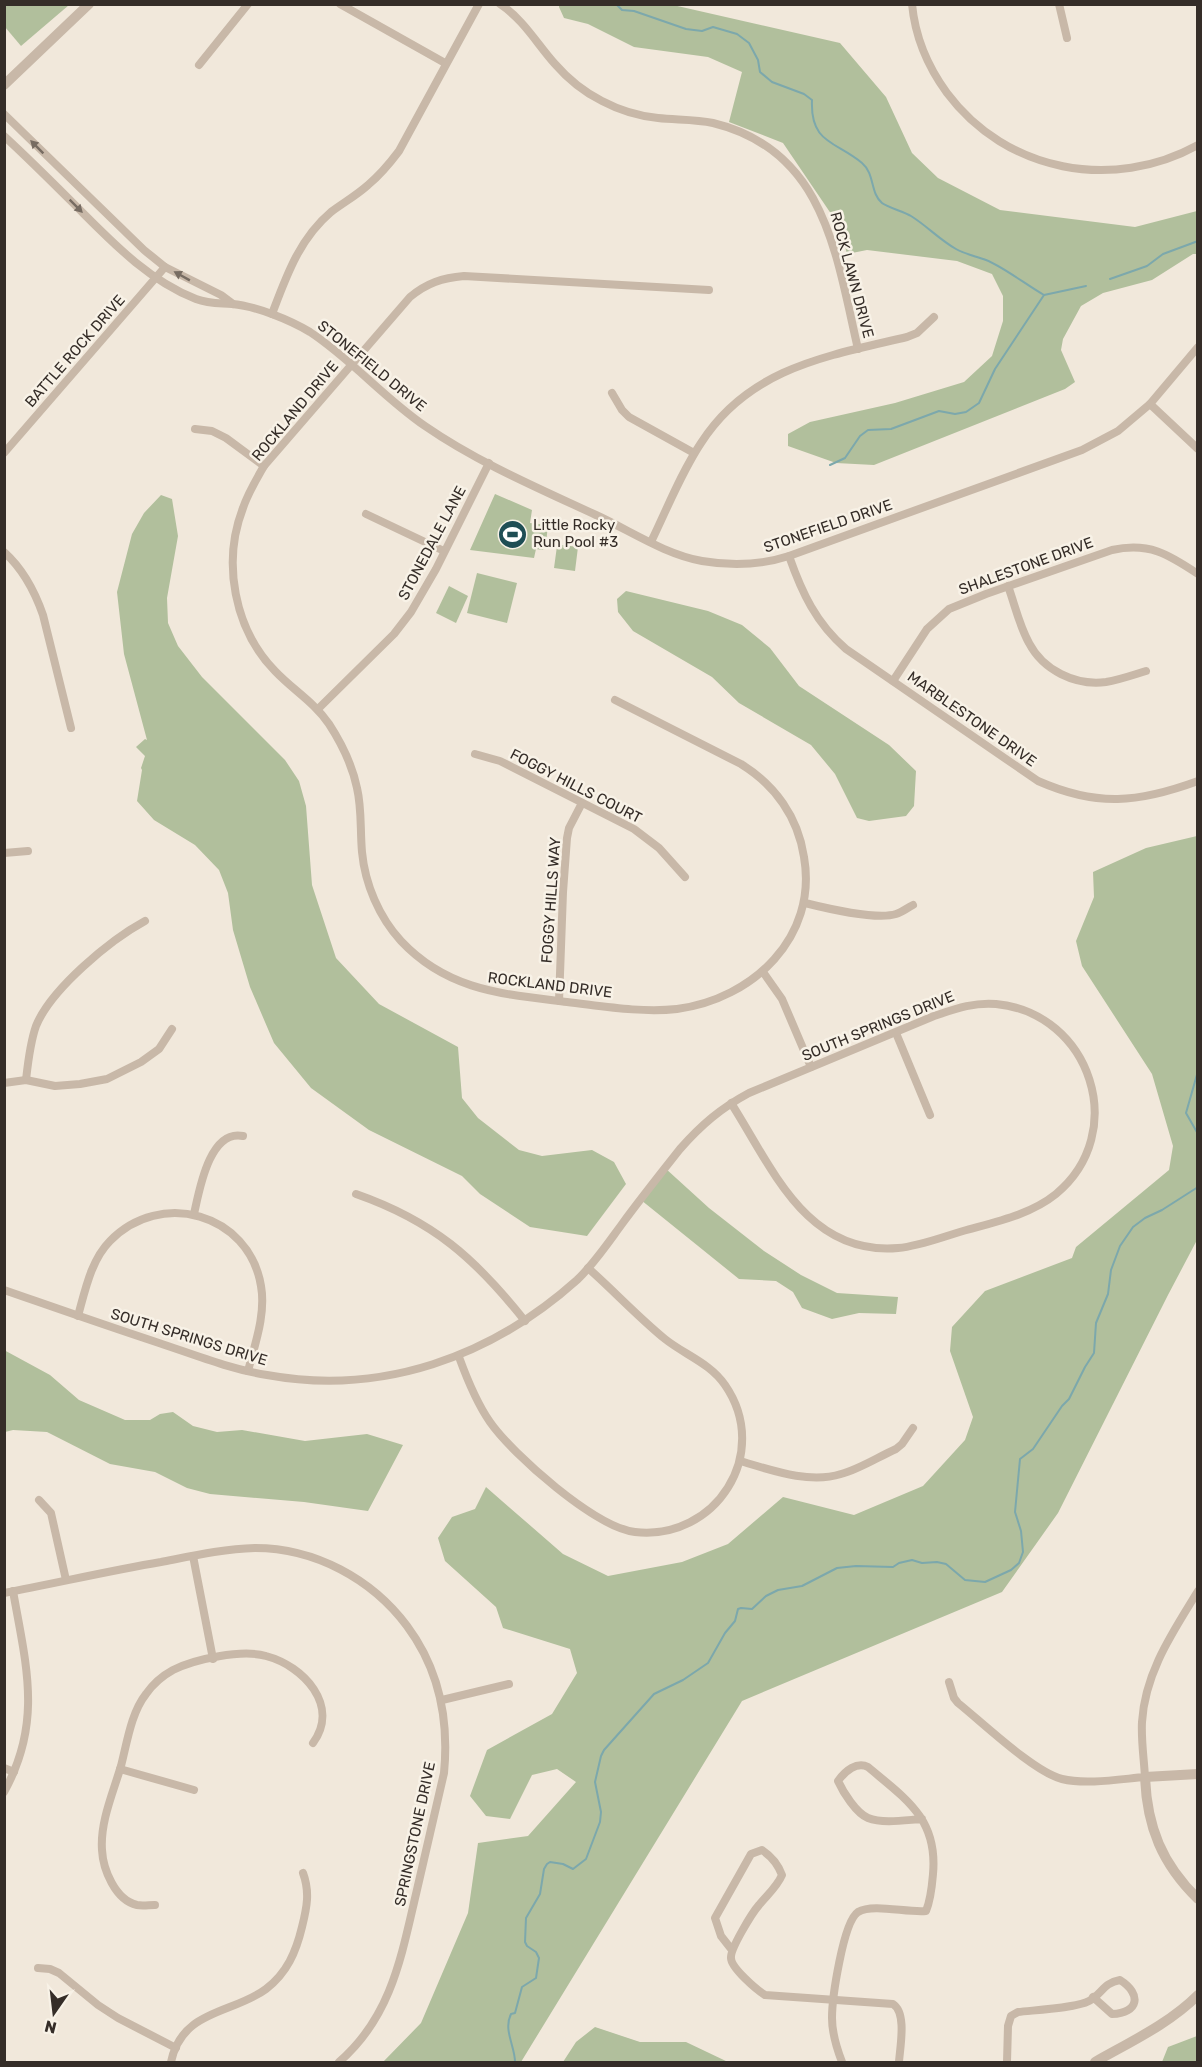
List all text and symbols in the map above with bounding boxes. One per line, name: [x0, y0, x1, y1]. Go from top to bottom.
one-way arrow: [31, 140, 45, 154]
one-way arrow: [69, 199, 84, 213]
street label: ROCK LAWN DRIVE: [826, 210, 878, 340]
one-way arrow: [173, 271, 190, 281]
street label: BATTLE ROCK DRIVE: [21, 291, 129, 411]
street label: STONEFIELD DRIVE: [314, 317, 430, 415]
street label: ROCKLAND DRIVE: [248, 357, 342, 465]
street label: STONEDALE LANE: [394, 483, 470, 603]
street label: STONEFIELD DRIVE: [761, 496, 895, 556]
place label: Little Rocky Run Pool #3: [533, 516, 618, 551]
sports icon: Little Rocky Run Pool #3: [496, 518, 528, 550]
street label: SHALESTONE DRIVE: [956, 533, 1096, 599]
street label: MARBLESTONE DRIVE: [904, 668, 1040, 770]
street label: FOGGY HILLS COURT: [507, 745, 645, 827]
street label: FOGGY HILLS WAY: [538, 836, 564, 964]
street label: ROCKLAND DRIVE: [487, 968, 613, 1002]
street label: SOUTH SPRINGS DRIVE: [799, 987, 957, 1065]
street label: SOUTH SPRINGS DRIVE: [109, 1305, 269, 1369]
street label: SPRINGSTONE DRIVE: [391, 1760, 439, 1908]
north arrow: [24, 1983, 84, 2043]
text: N: [43, 2016, 58, 2038]

